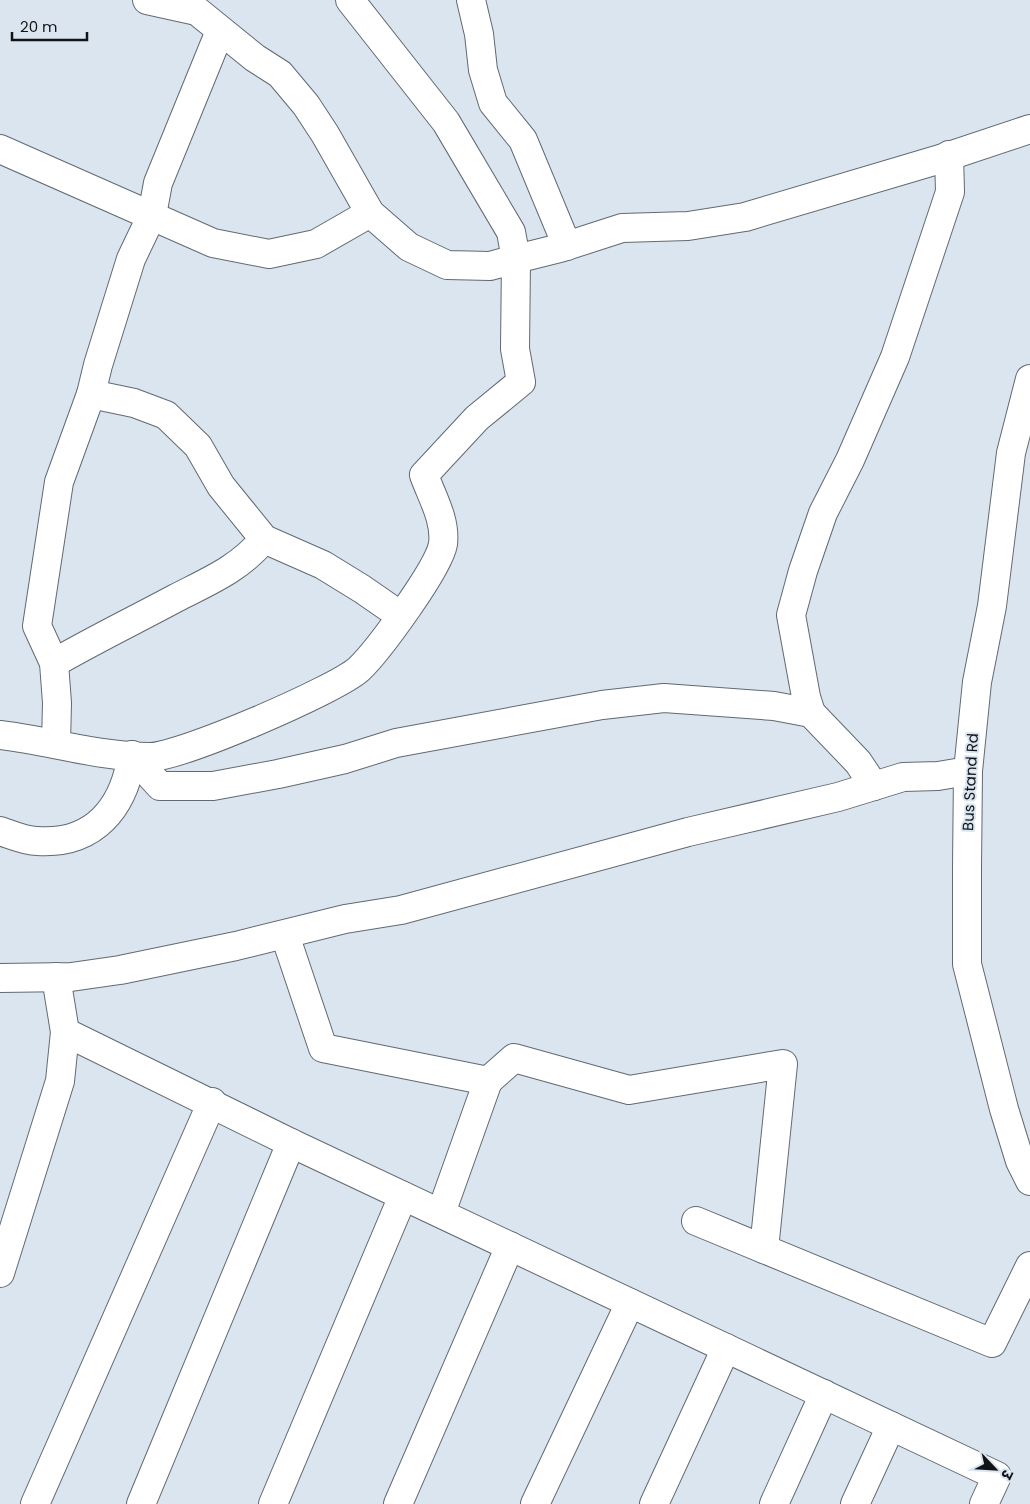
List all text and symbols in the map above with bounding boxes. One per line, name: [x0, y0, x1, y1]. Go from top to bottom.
scale bar: [12, 10, 88, 42]
text: 20 m: [20, 16, 58, 37]
street label: Bus Stand Rd: [957, 732, 983, 832]
north arrow: [970, 1444, 1020, 1494]
text: उ: [996, 1466, 1018, 1483]

